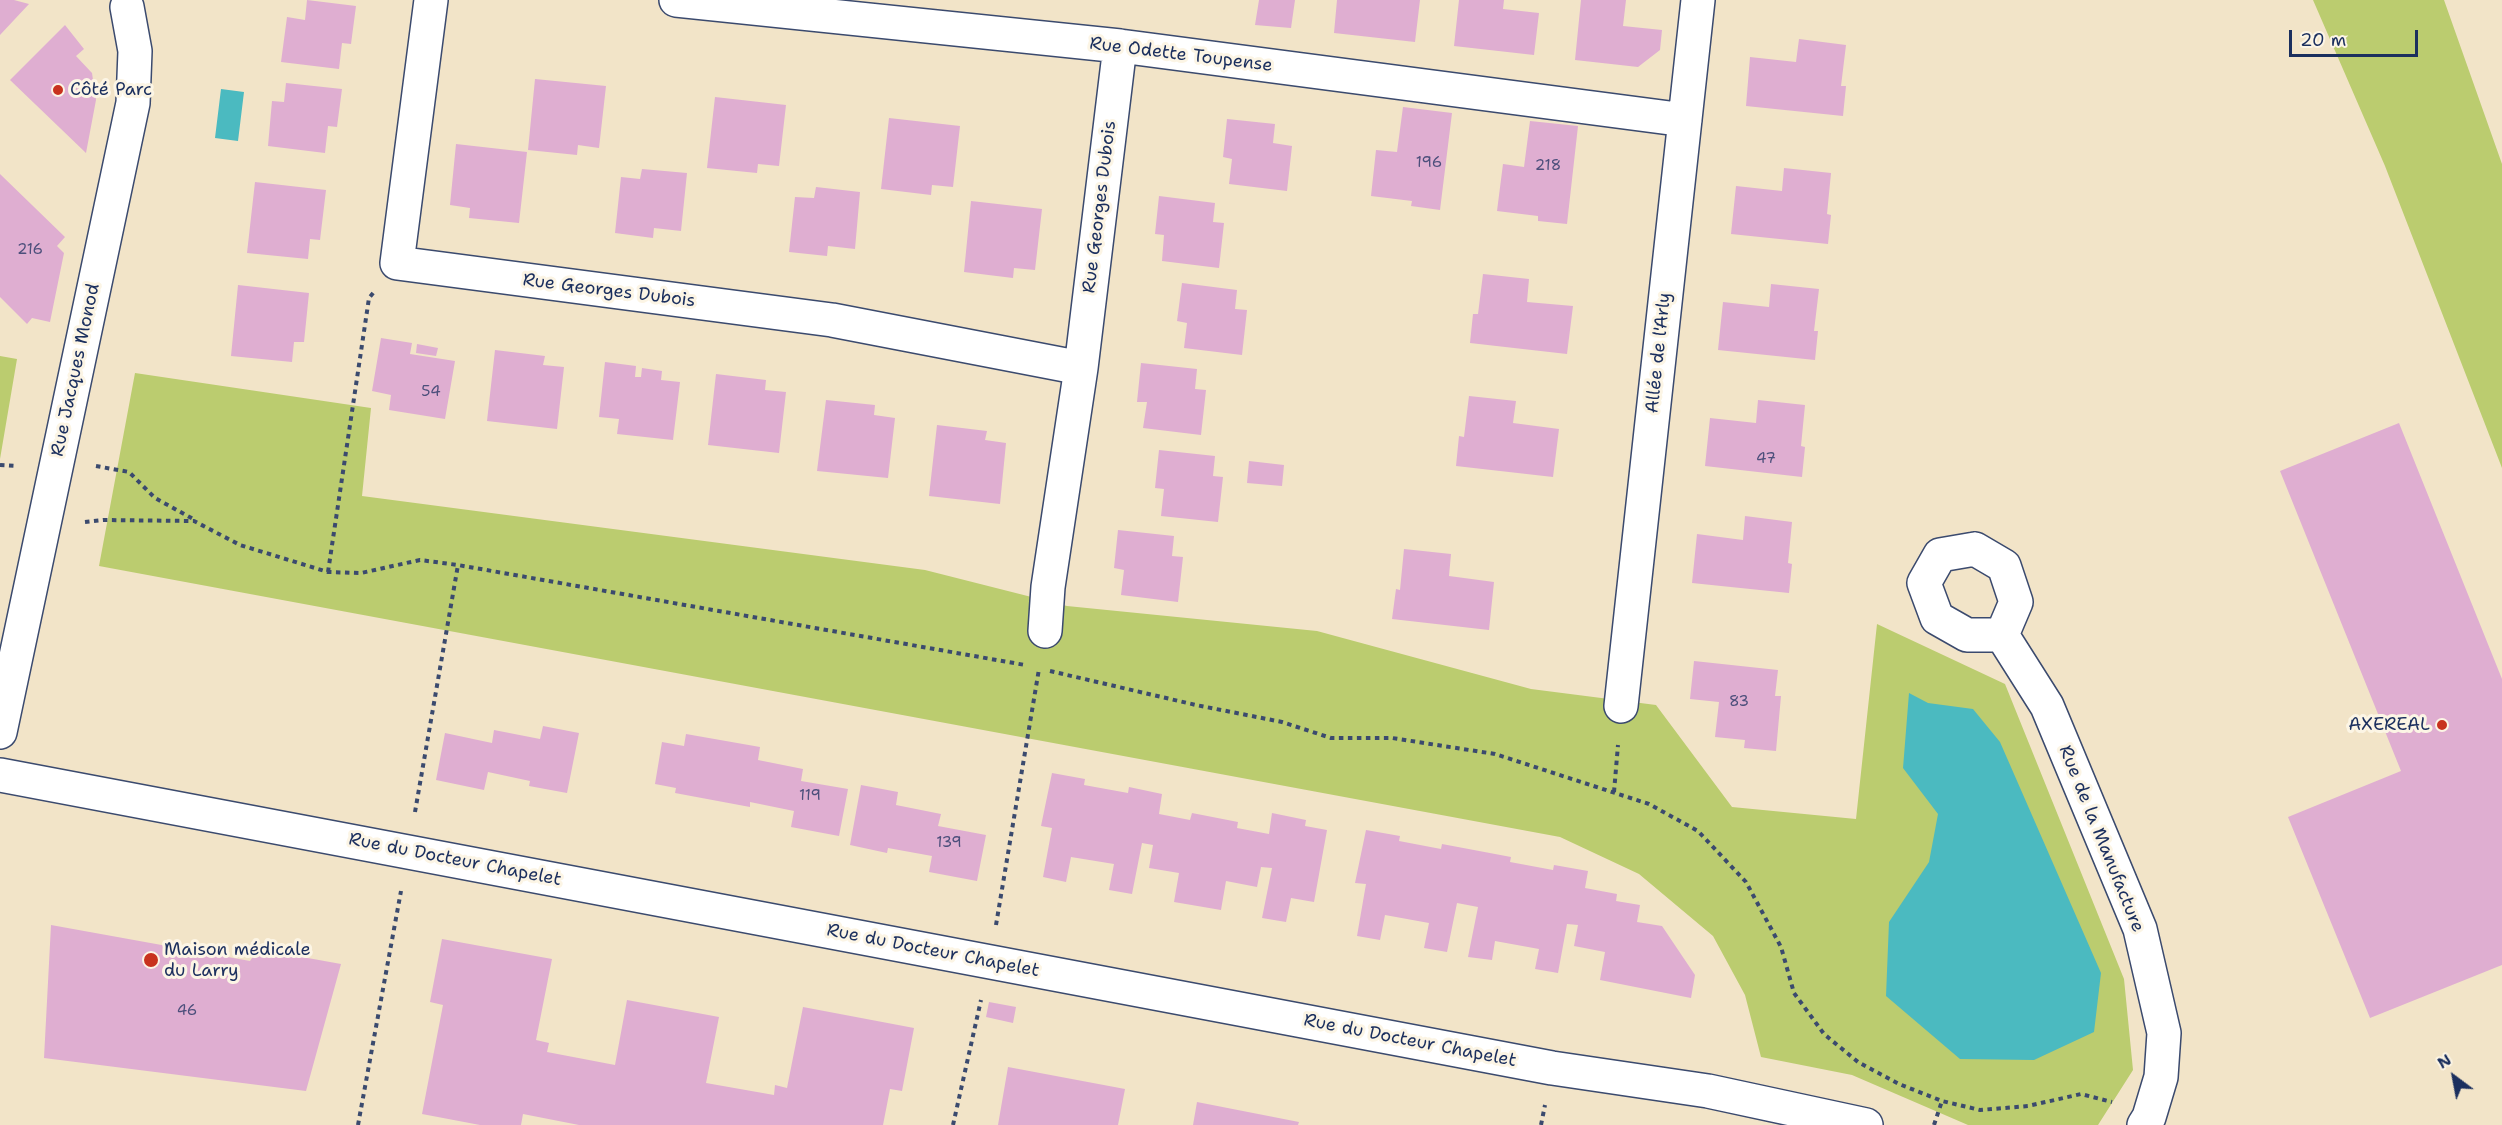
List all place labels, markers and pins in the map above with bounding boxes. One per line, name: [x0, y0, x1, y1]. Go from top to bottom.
place label: Côté Parc: [70, 79, 152, 101]
marker: Côté Parc: [51, 83, 65, 97]
place label: AXEREAL: [2348, 714, 2430, 736]
marker: AXEREAL: [2435, 718, 2449, 732]
place label: Maison médicale du Larry: [164, 939, 311, 982]
marker: Maison médicale du Larry: [142, 951, 160, 969]

